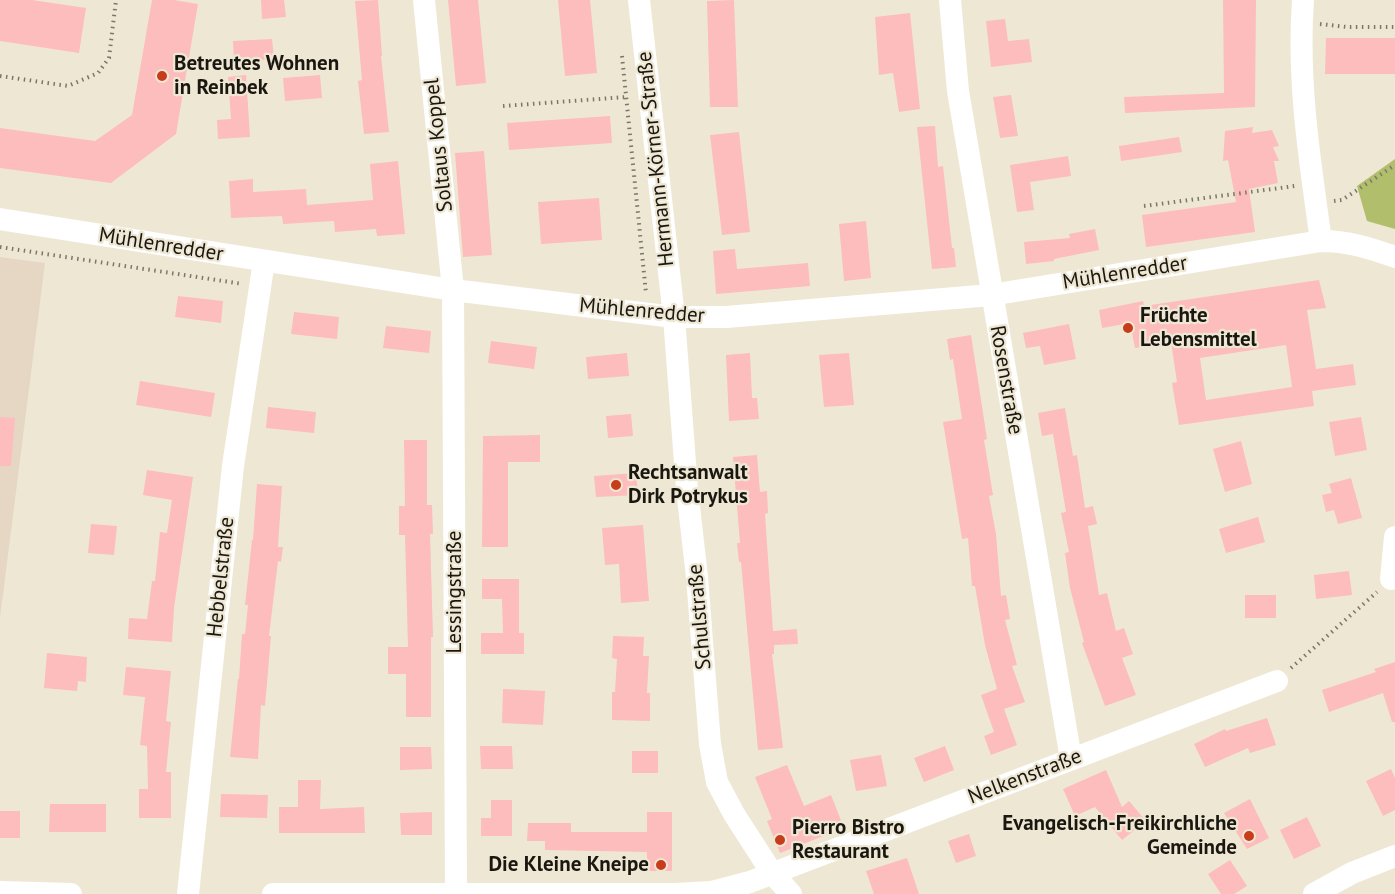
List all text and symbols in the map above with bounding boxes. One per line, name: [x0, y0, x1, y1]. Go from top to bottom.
street label: Hermann-Körner-Straße: [632, 50, 680, 268]
place label: Betreutes Wohnen in Reinbek: [174, 51, 339, 101]
marker: Betreutes Wohnen in Reinbek: [155, 69, 169, 83]
street label: Soltaus Koppel: [419, 77, 459, 213]
street label: Mühlenredder: [97, 223, 225, 267]
street label: Mühlenredder: [1061, 251, 1189, 295]
street label: Mühlenredder: [578, 293, 706, 329]
place label: Früchte Lebensmittel: [1140, 303, 1257, 353]
marker: Früchte Lebensmittel: [1121, 321, 1135, 335]
street label: Rosenstraße: [984, 323, 1028, 437]
place label: Rechtsanwalt Dirk Potrykus: [628, 460, 748, 510]
marker: Rechtsanwalt Dirk Potrykus: [609, 478, 623, 492]
street label: Hebbelstraße: [202, 516, 240, 638]
street label: Lessingstraße: [442, 531, 468, 653]
street label: Schulstraße: [683, 563, 717, 671]
street label: Nelkenstraße: [965, 744, 1085, 810]
place label: Evangelisch-Freikirchliche Gemeinde: [1002, 811, 1237, 861]
place label: Pierro Bistro Restaurant: [792, 815, 905, 865]
marker: Evangelisch-Freikirchliche Gemeinde: [1242, 829, 1256, 843]
marker: Pierro Bistro Restaurant: [773, 833, 787, 847]
place label: Die Kleine Kneipe: [488, 852, 649, 878]
marker: Die Kleine Kneipe: [654, 858, 668, 872]

